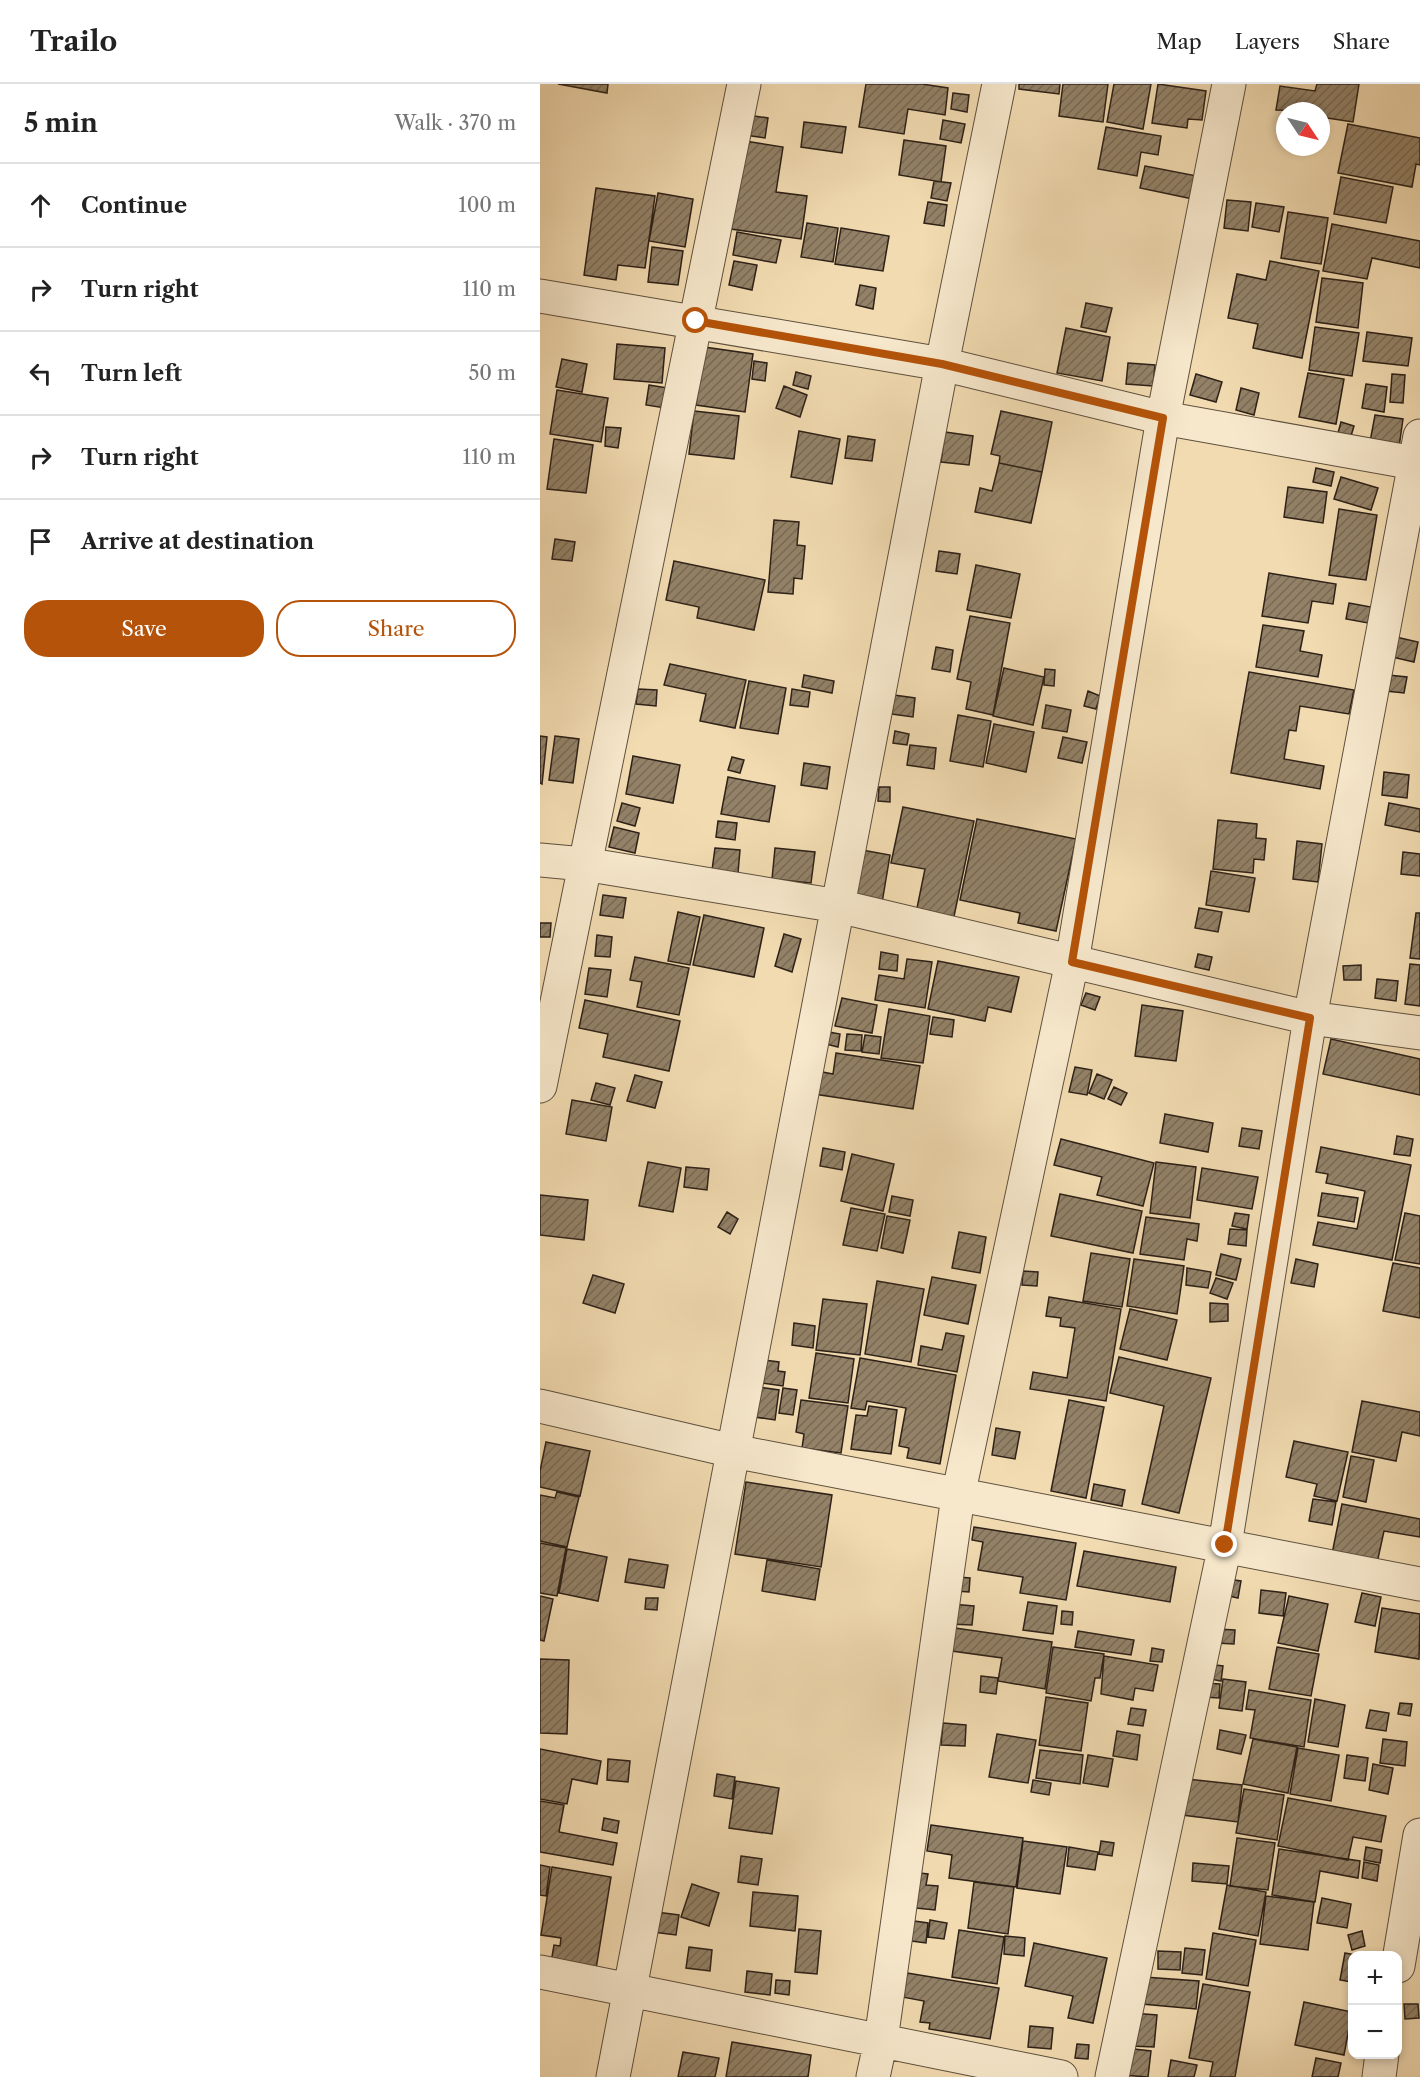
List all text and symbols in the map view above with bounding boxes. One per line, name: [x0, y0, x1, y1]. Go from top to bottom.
text: Trailo: [30, 24, 117, 58]
text: Map: [1157, 29, 1202, 54]
text: Layers: [1235, 29, 1300, 54]
text: Share: [1333, 29, 1390, 54]
north arrow: [1276, 102, 1330, 156]
text: 5 min: [24, 107, 98, 139]
text: Walk · 370 m: [394, 111, 516, 135]
icon: ahead: [24, 189, 57, 222]
text: Continue: [81, 192, 187, 219]
text: 100 m: [458, 193, 516, 217]
icon: right: [24, 273, 57, 306]
text: Turn right: [81, 276, 199, 303]
text: 110 m: [463, 277, 516, 301]
route start: [682, 307, 708, 333]
icon: left: [24, 357, 57, 390]
text: Turn left: [81, 360, 182, 387]
text: 50 m: [469, 361, 516, 385]
icon: right: [24, 441, 57, 474]
text: Turn right: [81, 444, 199, 471]
text: 110 m: [463, 445, 516, 469]
icon: arrive: [24, 525, 57, 558]
text: Arrive at destination: [81, 528, 314, 555]
button: Save: [24, 600, 264, 657]
button: Share: [276, 600, 516, 657]
route end: [1211, 1531, 1237, 1557]
map controls: [1348, 1951, 1402, 2059]
button: +: [1348, 1951, 1402, 2005]
button: −: [1348, 2005, 1402, 2059]

